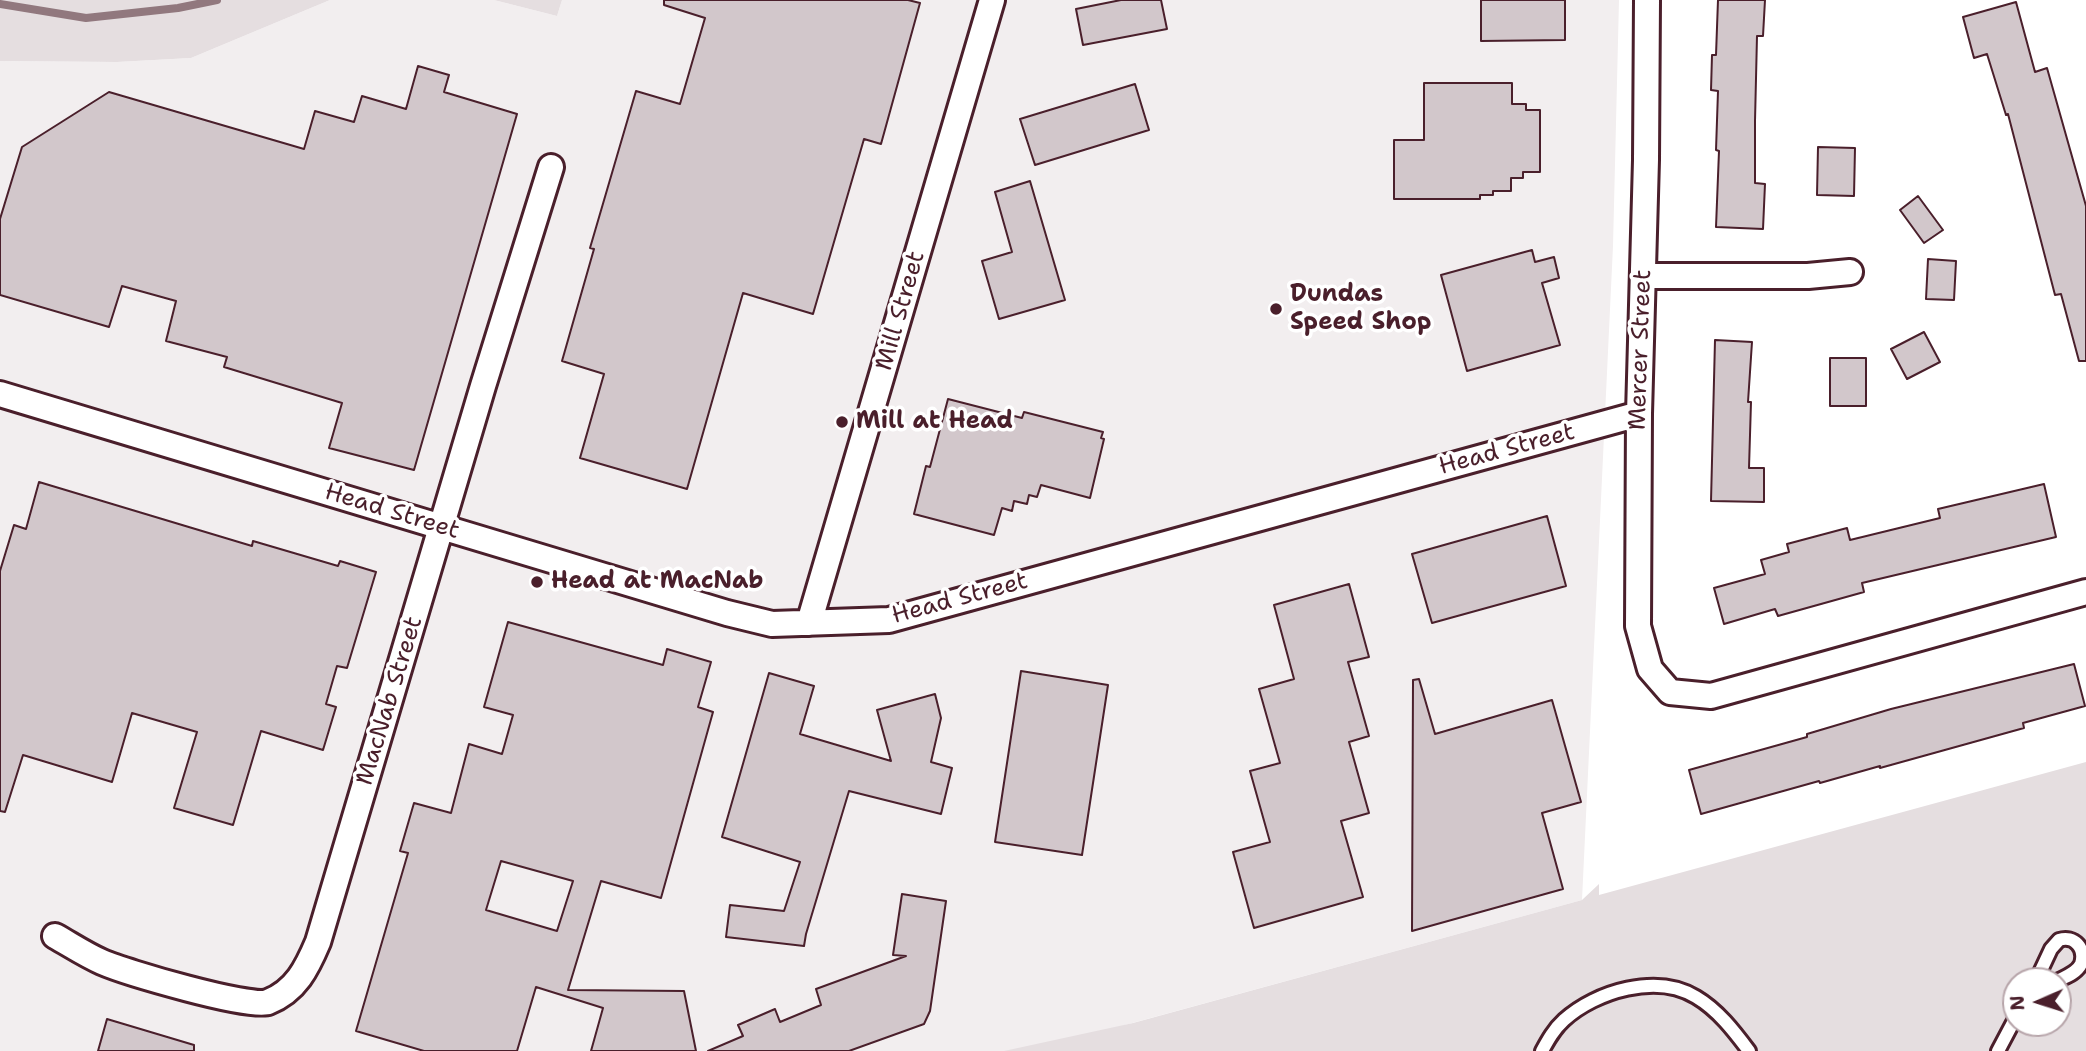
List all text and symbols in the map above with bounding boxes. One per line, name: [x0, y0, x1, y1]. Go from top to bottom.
street label: Mill Street: [870, 248, 932, 374]
street label: Mercer Street: [1624, 269, 1658, 431]
place label: Dundas Speed Shop: [1290, 281, 1431, 337]
marker: Dundas Speed Shop: [1268, 301, 1284, 317]
place label: Mill at Head: [856, 408, 1013, 436]
marker: Mill at Head: [834, 414, 850, 430]
street label: Head Street: [1436, 418, 1578, 482]
street label: Head Street: [321, 478, 463, 546]
street label: Head Street: [889, 567, 1031, 631]
place label: Head at MacNab: [551, 568, 763, 596]
marker: Head at MacNab: [529, 574, 545, 590]
street label: MacNab Street: [351, 613, 429, 789]
north arrow: [2002, 967, 2072, 1037]
text: N: [2005, 995, 2030, 1011]

